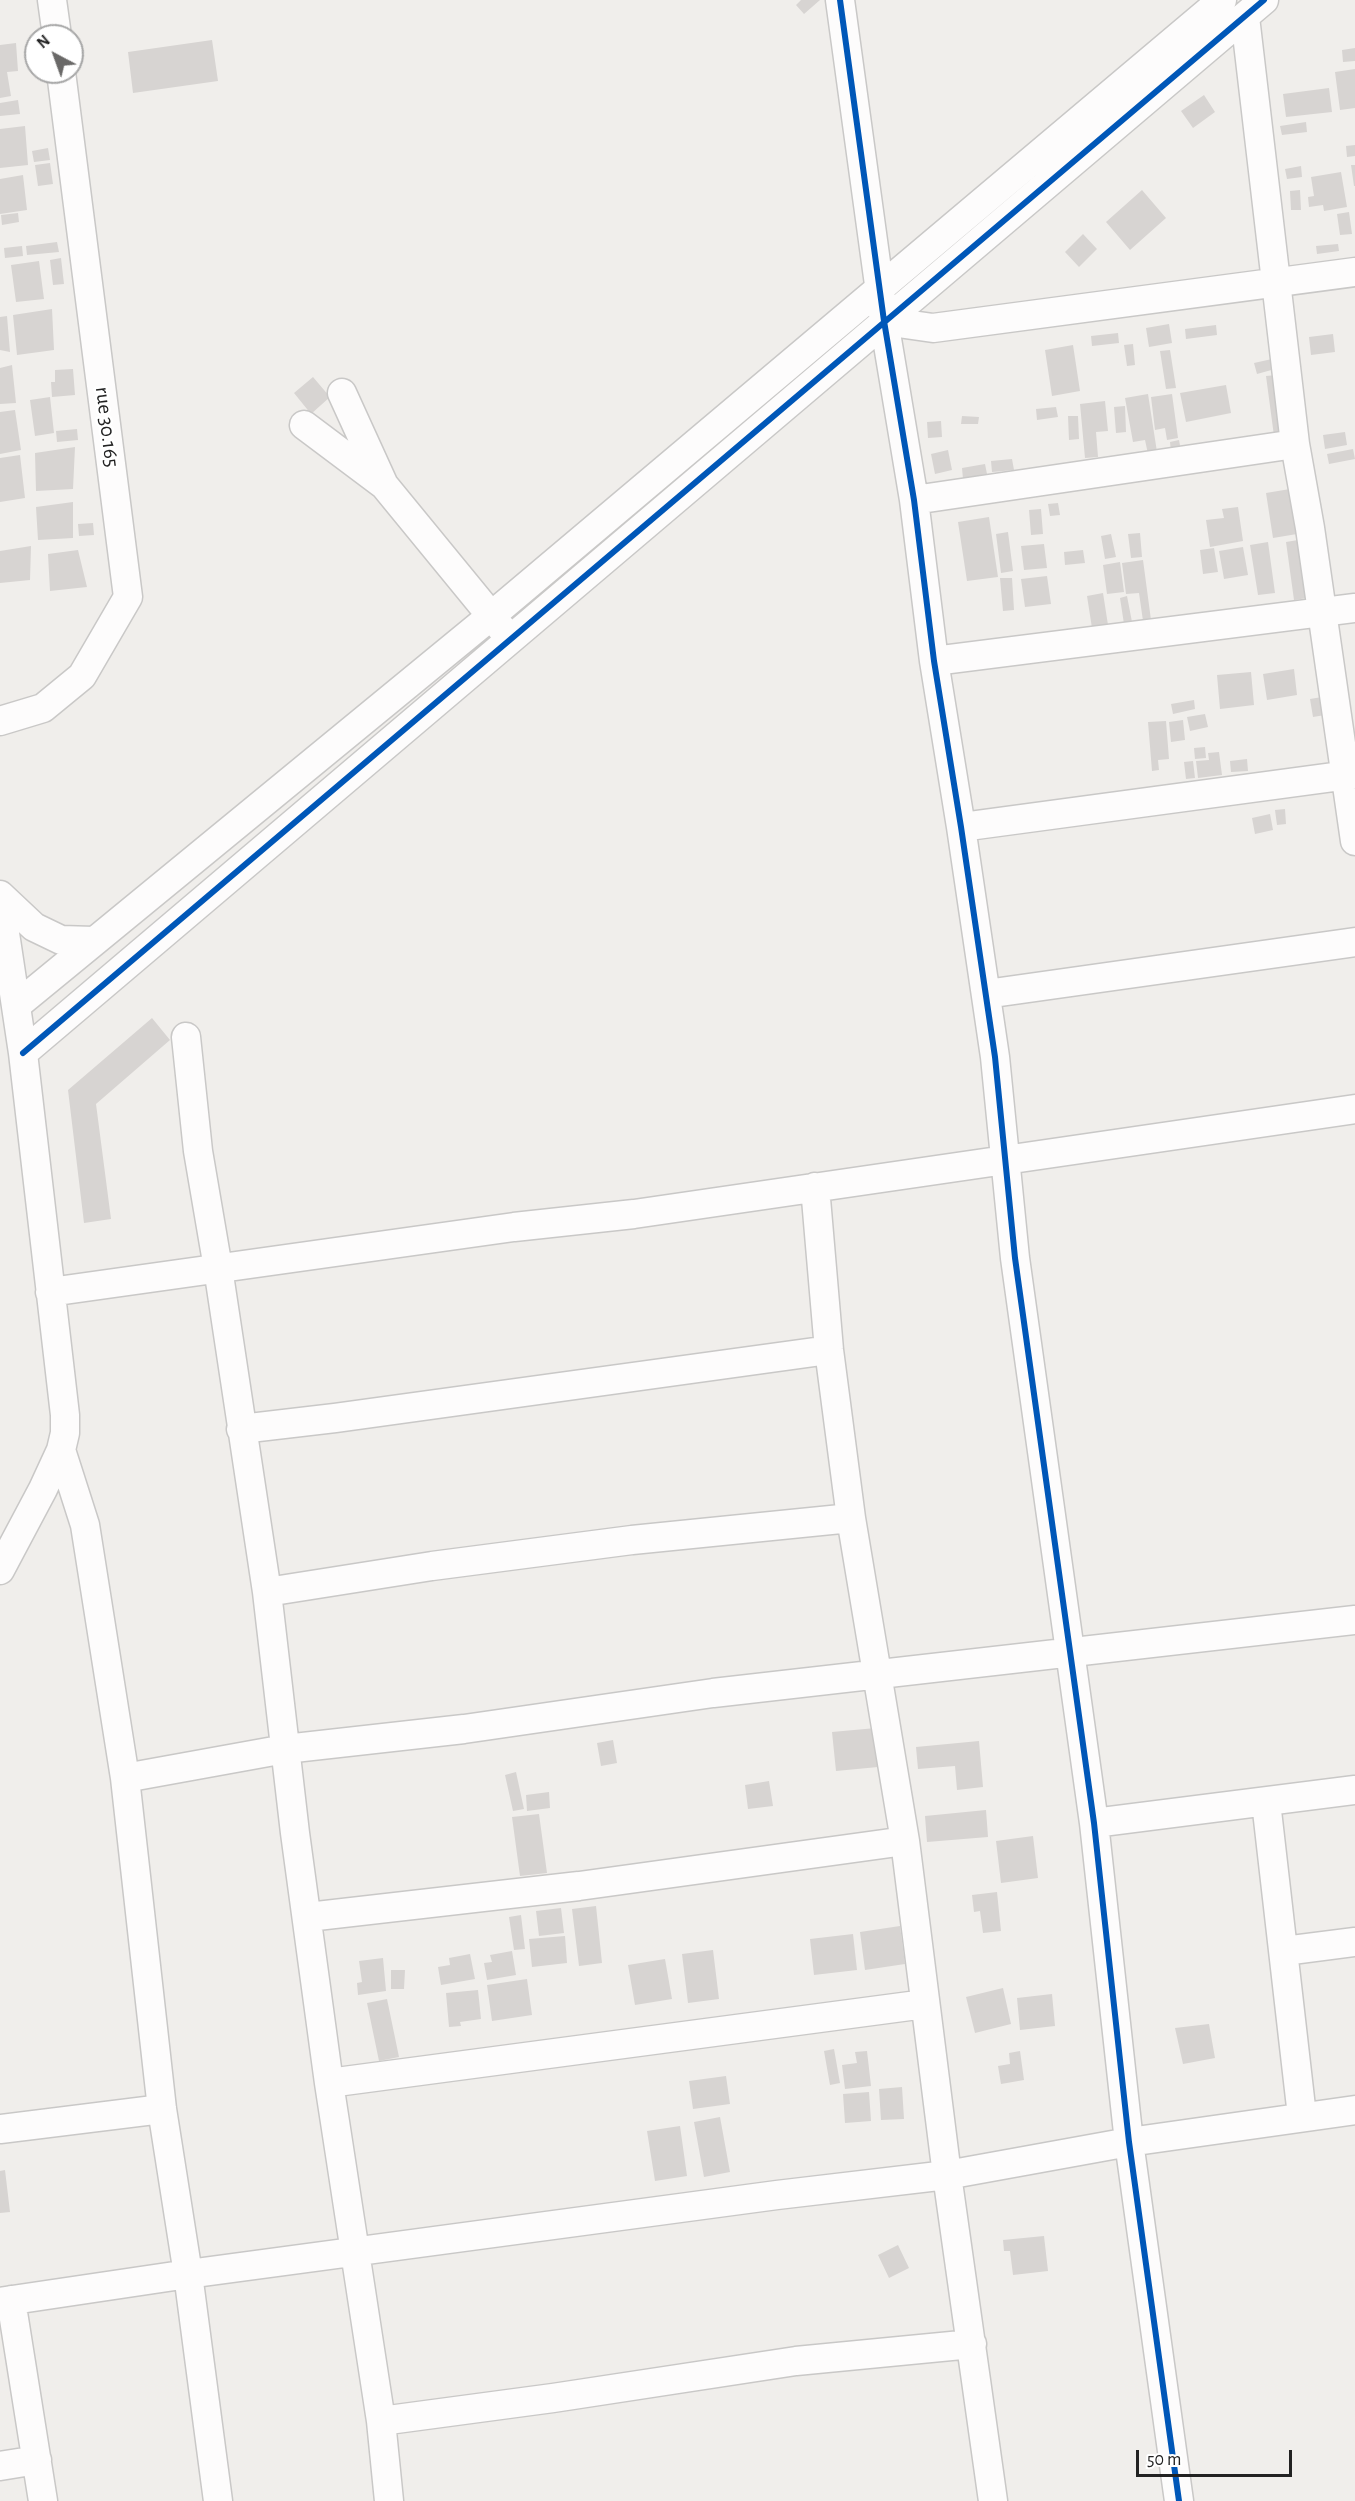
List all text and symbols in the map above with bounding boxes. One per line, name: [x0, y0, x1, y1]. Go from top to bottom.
north arrow: [24, 24, 84, 84]
text: N: [34, 32, 53, 52]
street label: rue 30.165: [90, 385, 124, 469]
scale bar: [1139, 2438, 1295, 2476]
text: 50 m: [1147, 2451, 1181, 2469]

